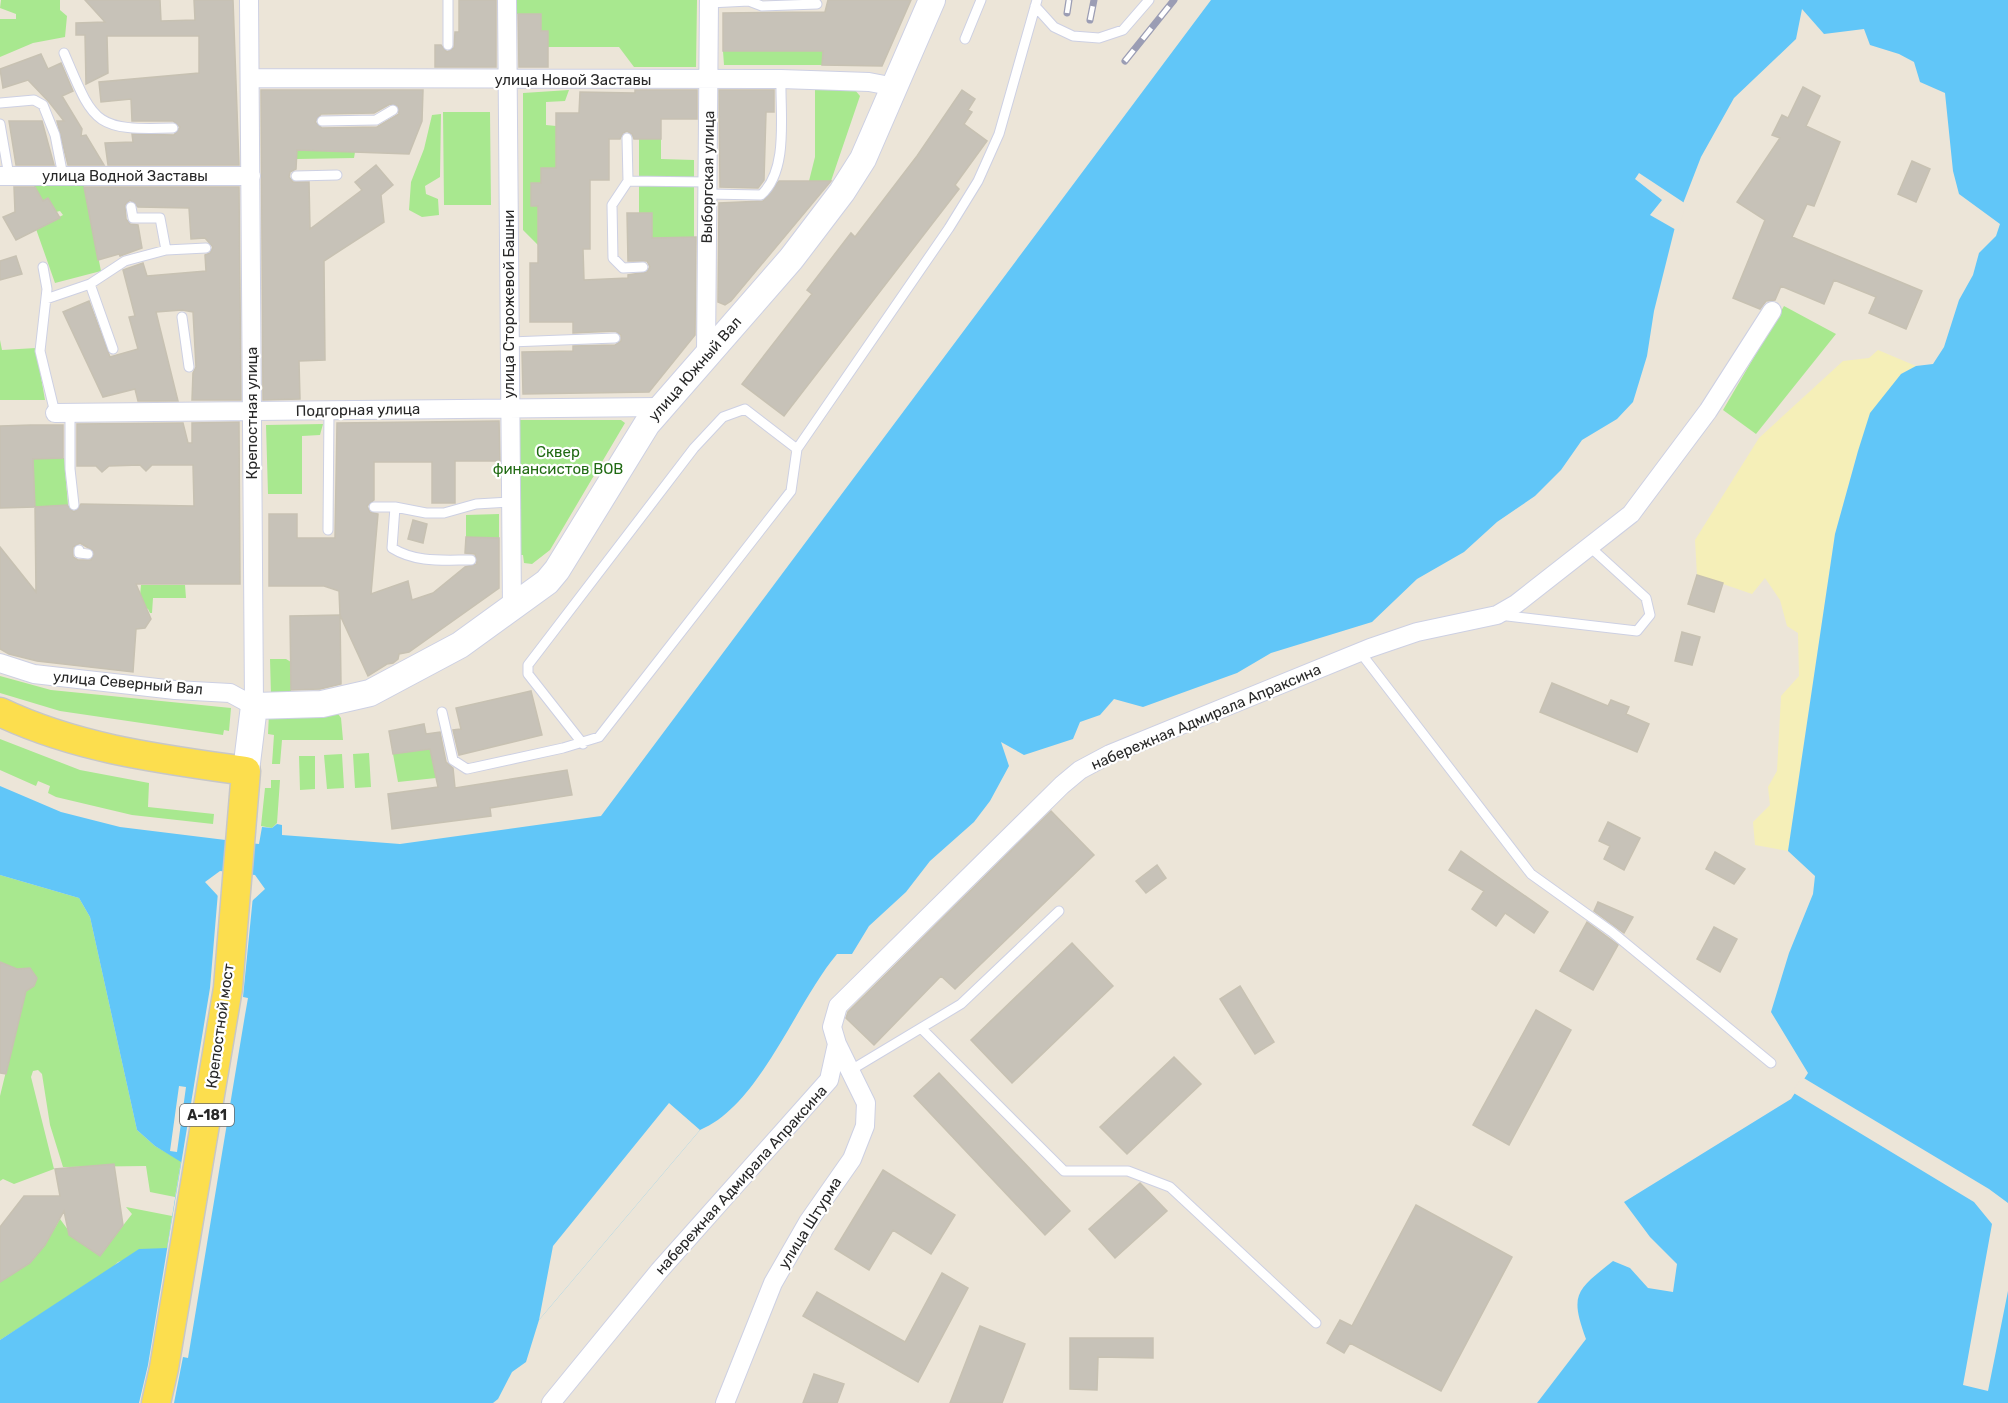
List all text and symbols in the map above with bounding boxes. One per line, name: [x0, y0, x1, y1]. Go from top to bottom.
street label: улица Новой Заставы: [495, 71, 651, 89]
street label: Выборгская улица: [698, 110, 718, 244]
street label: улица Водной Заставы: [42, 167, 208, 185]
street label: улица Сторожевой Башни: [500, 210, 518, 398]
street label: улица Южный Вал: [645, 313, 745, 425]
street label: Крепостная улица: [243, 347, 261, 479]
street label: Подгорная улица: [296, 400, 420, 420]
park label: Сквер финансистов ВОВ: [493, 443, 623, 478]
street label: набережная Адмирала Апраксина: [1088, 660, 1324, 774]
street label: улица Северный Вал: [52, 667, 204, 699]
street label: Крепостной мост: [202, 962, 238, 1090]
street label: набережная Адмирала Апраксина: [651, 1082, 831, 1278]
road number: А-181: [180, 1104, 234, 1126]
street label: улица Штурма: [775, 1174, 845, 1272]

